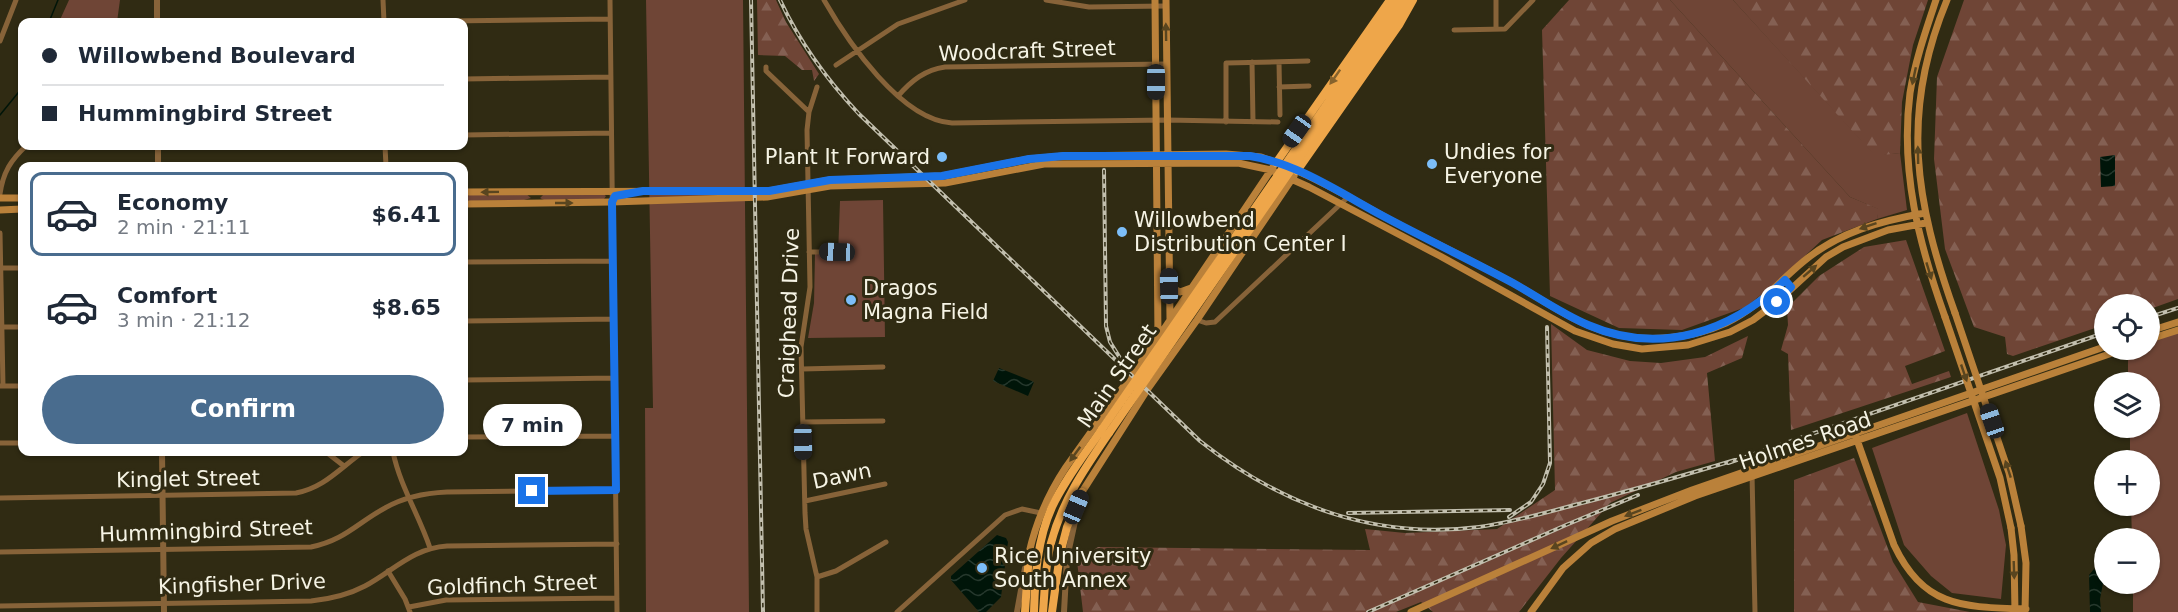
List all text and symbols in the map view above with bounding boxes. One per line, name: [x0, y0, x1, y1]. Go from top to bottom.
one-way arrow: [1161, 22, 1171, 41]
street label: Woodcraft Street: [938, 36, 1116, 66]
text: Willowbend Boulevard: [78, 43, 356, 68]
car: [1147, 64, 1165, 100]
one-way arrow: [1909, 67, 1918, 86]
one-way arrow: [1330, 69, 1341, 85]
text: Hummingbird Street: [78, 101, 332, 126]
car: [1279, 111, 1315, 151]
place label: Undies for Everyone: [1444, 140, 1552, 188]
place label: Plant It Forward: [765, 145, 930, 169]
one-way arrow: [1913, 146, 1923, 165]
marker: Plant It Forward: [935, 150, 949, 164]
marker: Undies for Everyone: [1425, 157, 1439, 171]
icon: car: [45, 187, 99, 241]
one-way arrow: [481, 187, 500, 197]
text: Economy: [117, 190, 228, 215]
one-way arrow: [554, 198, 573, 207]
text: $6.41: [371, 202, 441, 227]
place label: Willowbend Distribution Center I: [1134, 208, 1347, 256]
text: 2 min · 21:11: [117, 215, 251, 239]
one-way arrow: [1859, 222, 1877, 231]
marker: Willowbend Distribution Center I: [1115, 225, 1129, 239]
street label: Craighead Drive: [774, 227, 804, 399]
car: [819, 242, 855, 262]
one-way arrow: [1925, 263, 1934, 281]
one-way arrow: [1802, 264, 1817, 278]
car: [1160, 268, 1178, 304]
place label: Dragos Magna Field: [863, 276, 989, 324]
icon: car: [45, 280, 99, 334]
text: Comfort: [117, 283, 217, 308]
route start: [1763, 288, 1790, 315]
marker: Dragos Magna Field: [844, 293, 858, 307]
map controls: [2094, 294, 2160, 594]
button: locate: [2094, 294, 2160, 360]
text: $8.65: [371, 295, 441, 320]
text: 3 min · 21:12: [117, 308, 251, 332]
street label: Main Street: [1073, 320, 1161, 432]
one-way arrow: [1959, 364, 1969, 382]
button: layers: [2094, 372, 2160, 438]
button: Confirm: [42, 375, 444, 444]
car: [1978, 401, 2006, 441]
callout: 7 min: [482, 404, 582, 446]
street label: Holmes Road: [1736, 407, 1874, 475]
text: 7 min: [501, 413, 564, 437]
car: [794, 424, 812, 460]
one-way arrow: [1069, 446, 1081, 462]
button: +: [2094, 450, 2160, 516]
street label: Dawn: [810, 458, 874, 494]
one-way arrow: [2003, 460, 2012, 478]
street label: Kinglet Street: [116, 466, 260, 492]
route end: [518, 477, 545, 504]
car: [1061, 487, 1091, 527]
one-way arrow: [1624, 508, 1642, 518]
street label: Hummingbird Street: [99, 515, 313, 547]
button: −: [2094, 528, 2160, 594]
one-way arrow: [1550, 541, 1568, 551]
place label: Rice University South Annex: [994, 544, 1152, 592]
one-way arrow: [2010, 560, 2019, 579]
marker: Rice University South Annex: [975, 561, 989, 575]
street label: Kingfisher Drive: [158, 569, 326, 599]
street label: Goldfinch Street: [427, 570, 597, 600]

